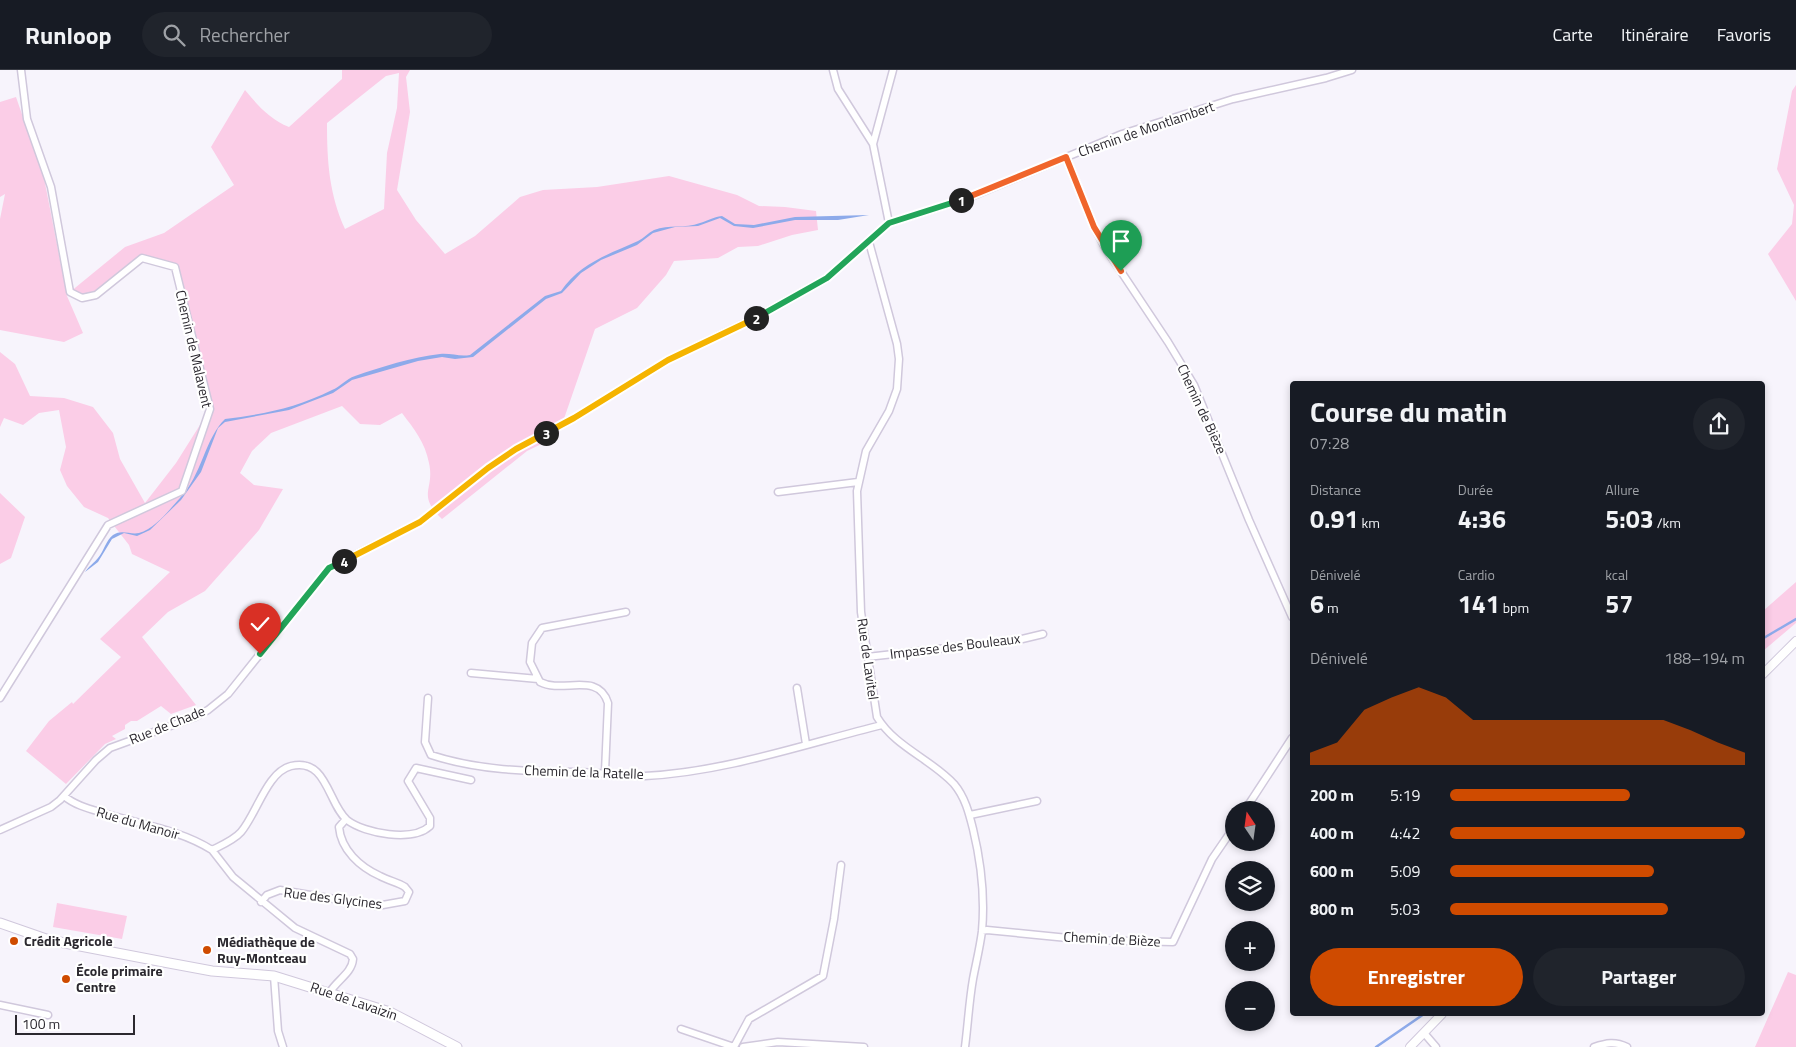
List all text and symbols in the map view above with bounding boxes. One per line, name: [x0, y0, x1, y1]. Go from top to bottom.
search box: [142, 12, 492, 57]
text: Runloop: [25, 17, 112, 53]
text: Rechercher: [200, 20, 290, 49]
icon: search: [160, 21, 188, 49]
text: Carte: [1552, 21, 1593, 48]
text: Itinéraire: [1621, 21, 1689, 48]
text: Favoris: [1717, 21, 1771, 48]
street label: Chemin de Montlambert: [1075, 95, 1217, 162]
pin: 1: [948, 188, 974, 212]
text: 1: [958, 190, 965, 211]
pin: [1100, 220, 1142, 271]
icon: arrive: [1107, 227, 1135, 255]
street label: Chemin de Malavent: [171, 288, 218, 410]
pin: 2: [744, 306, 768, 330]
text: 2: [753, 308, 760, 329]
street label: Chemin de Bièze: [1172, 360, 1233, 457]
text: Course du matin: [1310, 390, 1507, 433]
button: share: [1693, 398, 1745, 450]
pin: 3: [534, 420, 558, 446]
text: 3: [543, 423, 550, 444]
text: 07:28: [1310, 431, 1349, 455]
text: Distance: [1310, 479, 1361, 500]
text: Durée: [1458, 479, 1493, 500]
text: Allure: [1605, 479, 1639, 500]
text: 0.91: [1310, 500, 1358, 538]
text: 4:36: [1458, 500, 1506, 538]
text: 5:03: [1605, 500, 1654, 538]
text: km: [1358, 512, 1380, 533]
text: /km: [1654, 512, 1681, 533]
pin: 4: [332, 548, 356, 574]
text: 4: [341, 551, 348, 572]
text: Dénivelé: [1310, 564, 1361, 585]
text: Cardio: [1458, 564, 1495, 585]
text: kcal: [1605, 564, 1628, 585]
text: 6: [1310, 585, 1324, 623]
text: 141: [1458, 585, 1500, 623]
text: 57: [1605, 585, 1633, 623]
text: m: [1324, 597, 1339, 618]
text: bpm: [1500, 597, 1529, 618]
pin: [239, 603, 281, 654]
icon: check: [246, 610, 274, 638]
street label: Rue de Lavitel: [852, 617, 885, 701]
street label: Impasse des Bouleaux: [888, 627, 1022, 664]
text: Dénivelé: [1310, 646, 1368, 670]
text: 188–194 m: [1664, 646, 1745, 670]
street label: Rue de Chade: [126, 700, 208, 749]
street label: Chemin de la Ratelle: [524, 759, 644, 784]
text: 200 m: [1310, 783, 1354, 807]
text: 5:19: [1390, 783, 1420, 807]
street label: Rue du Manoir: [94, 801, 182, 844]
north arrow: [1225, 801, 1275, 851]
map controls: [1225, 801, 1275, 1031]
text: 400 m: [1310, 821, 1354, 845]
text: 4:42: [1390, 821, 1420, 845]
text: 600 m: [1310, 859, 1354, 883]
text: 5:09: [1390, 859, 1420, 883]
button: layers: [1225, 861, 1275, 911]
street label: Rue des Glycines: [283, 881, 383, 914]
text: 800 m: [1310, 897, 1354, 921]
text: 5:03: [1390, 897, 1420, 921]
button: +: [1225, 921, 1275, 971]
street label: Chemin de Bièze: [1063, 925, 1161, 952]
place label: Crédit Agricole: [24, 930, 113, 951]
place label: Médiathèque de Ruy-Montceau: [217, 931, 315, 968]
marker: Crédit Agricole: [8, 935, 20, 947]
marker: Médiathèque de Ruy-Montceau: [201, 944, 213, 956]
button: Enregistrer: [1310, 948, 1523, 1006]
button: Partager: [1533, 948, 1745, 1006]
place label: École primaire Centre: [76, 960, 163, 997]
marker: École primaire Centre: [60, 973, 72, 985]
street label: Rue de Lavaizin: [308, 976, 401, 1025]
button: −: [1225, 981, 1275, 1031]
scale bar: [15, 1012, 135, 1035]
text: 100 m: [22, 1013, 60, 1034]

